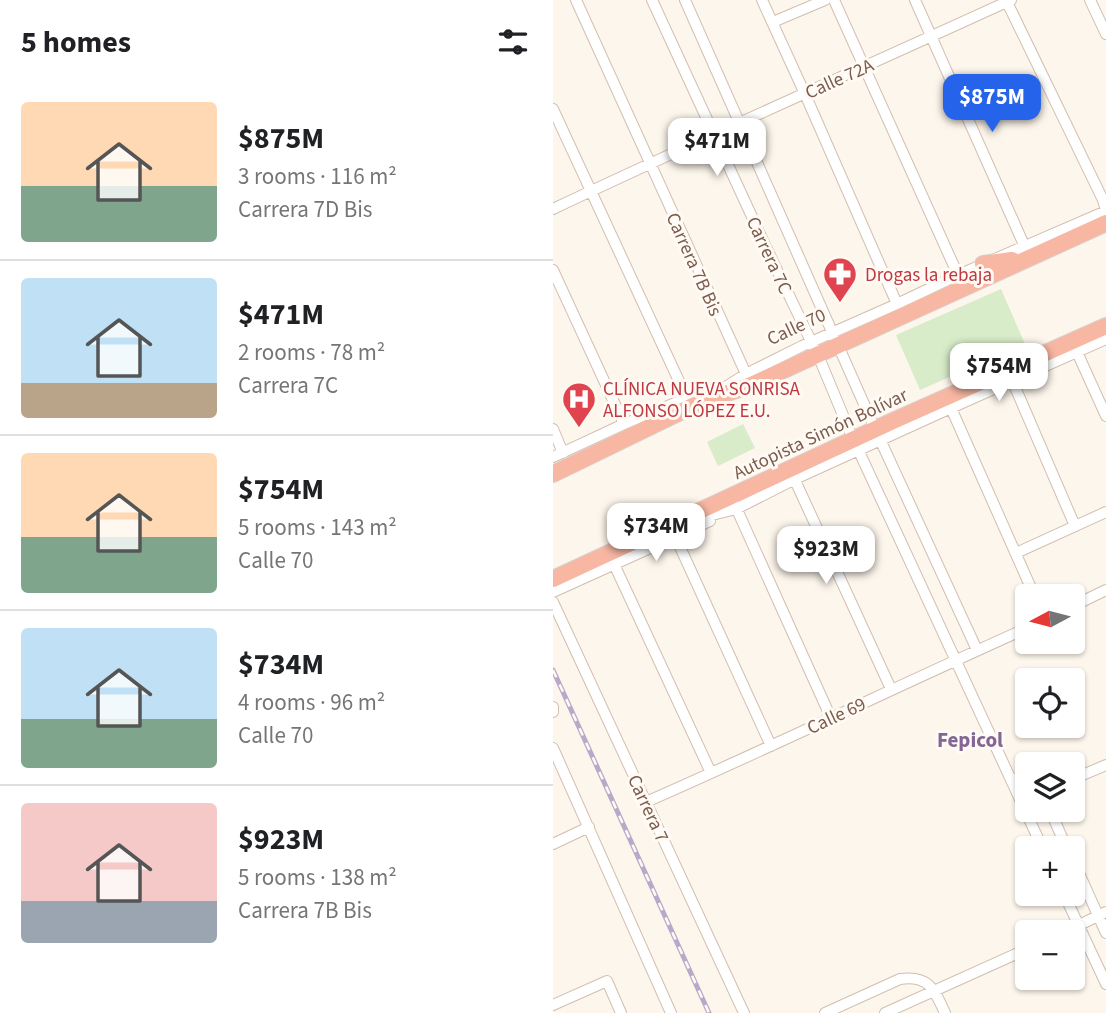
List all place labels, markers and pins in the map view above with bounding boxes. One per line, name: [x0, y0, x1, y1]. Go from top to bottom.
pin: $875M: [943, 74, 1041, 134]
pin: $471M: [668, 118, 766, 178]
pharmacy icon: Drogas la rebaja: [821, 255, 859, 304]
place label: Drogas la rebaja: [865, 262, 992, 289]
pin: $754M: [950, 344, 1048, 403]
place label: CLÍNICA NUEVA SONRISA ALFONSO LÓPEZ E.U.: [603, 376, 801, 425]
hospital icon: CLÍNICA NUEVA SONRISA ALFONSO LÓPEZ E.U.: [560, 380, 598, 429]
pin: $734M: [607, 504, 705, 563]
pin: $923M: [777, 526, 875, 586]

